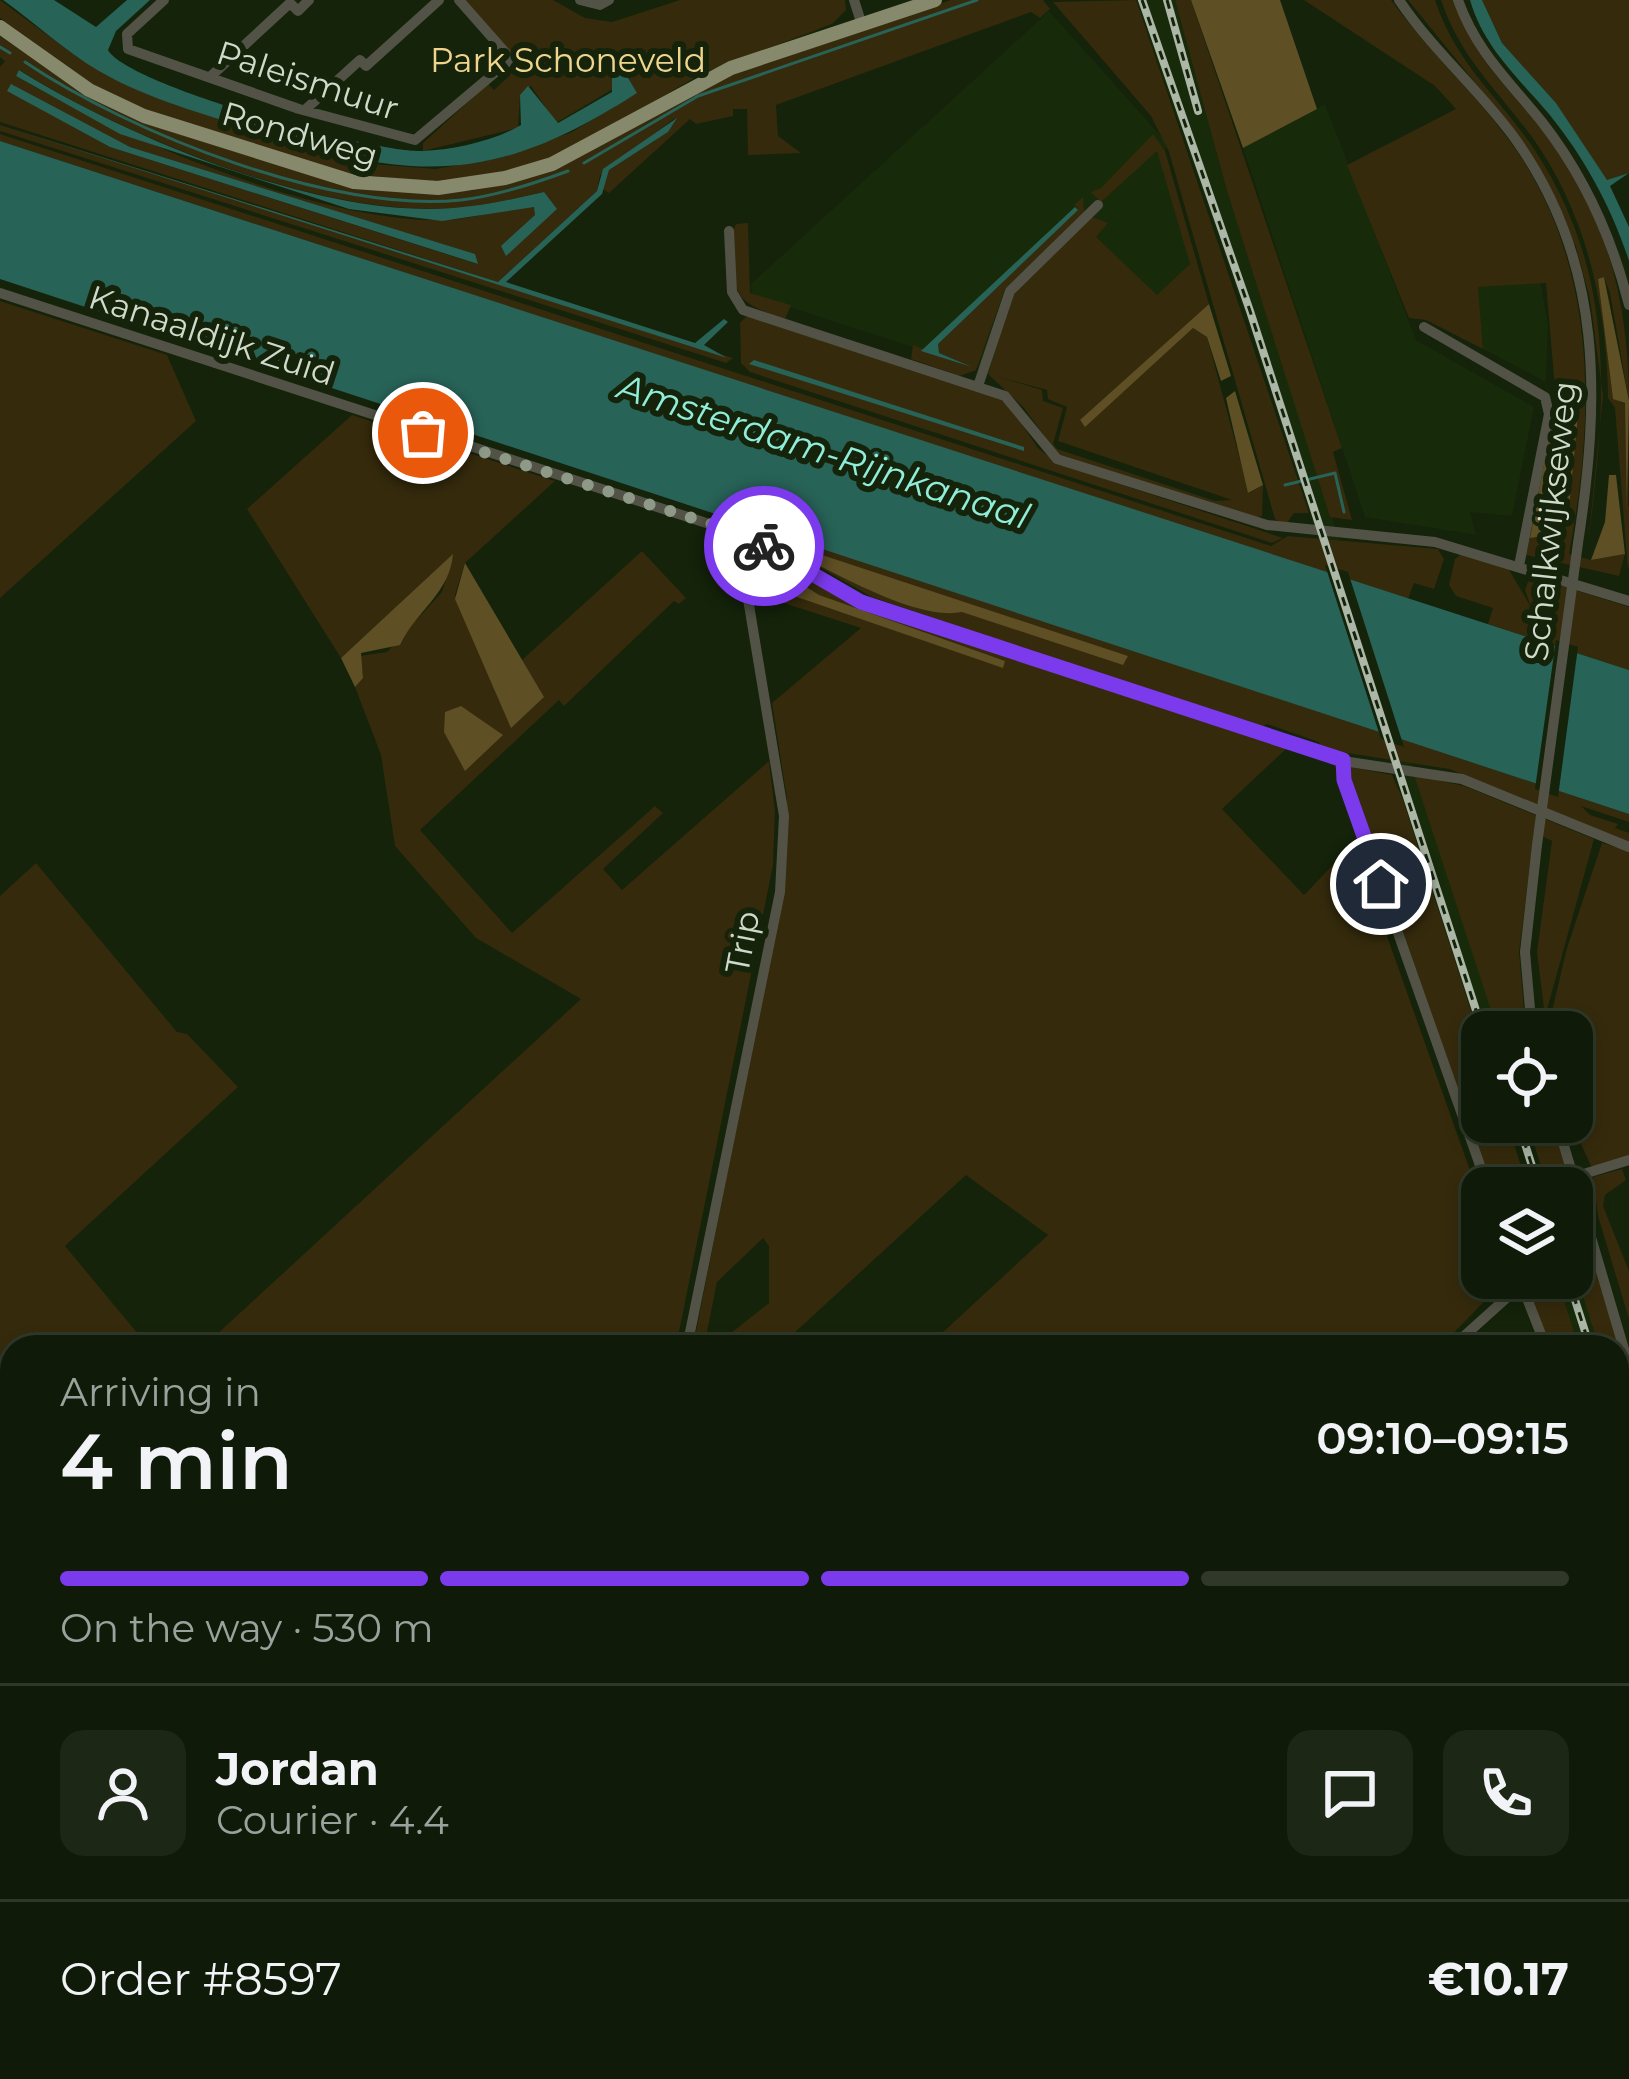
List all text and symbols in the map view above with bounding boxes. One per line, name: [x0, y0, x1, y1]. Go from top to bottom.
street label: Paleismuur: [212, 32, 404, 128]
park label: Park Schoneveld: [430, 40, 706, 80]
street label: Rondweg: [217, 93, 383, 175]
street label: Kanaaldijk Zuid: [84, 276, 340, 394]
water label: Amsterdam-Rijnkanaal: [611, 363, 1035, 538]
street label: Schalkwijkseweg: [1515, 379, 1585, 663]
pin: [372, 382, 474, 484]
icon: bag: [390, 400, 456, 466]
courier: [704, 486, 824, 606]
icon: bike: [731, 513, 797, 579]
pin: [1330, 833, 1432, 935]
icon: home: [1348, 851, 1414, 917]
street label: Trip: [716, 907, 768, 977]
map controls: [1461, 1011, 1593, 1299]
button: locate: [1461, 1011, 1593, 1143]
button: layers: [1461, 1167, 1593, 1299]
text: Arriving in: [60, 1368, 261, 1416]
text: 09:10–09:15: [1316, 1410, 1569, 1465]
text: 4 min: [60, 1413, 293, 1509]
text: On the way · 530 m: [60, 1604, 434, 1652]
button: person: [60, 1730, 186, 1856]
button: chat: [1287, 1730, 1413, 1856]
button: phone: [1443, 1730, 1569, 1856]
text: Jordan: [216, 1741, 379, 1796]
text: Courier · 4.4: [216, 1796, 449, 1844]
text: Order #8597: [60, 1951, 342, 2006]
text: €10.17: [1428, 1951, 1569, 2006]

